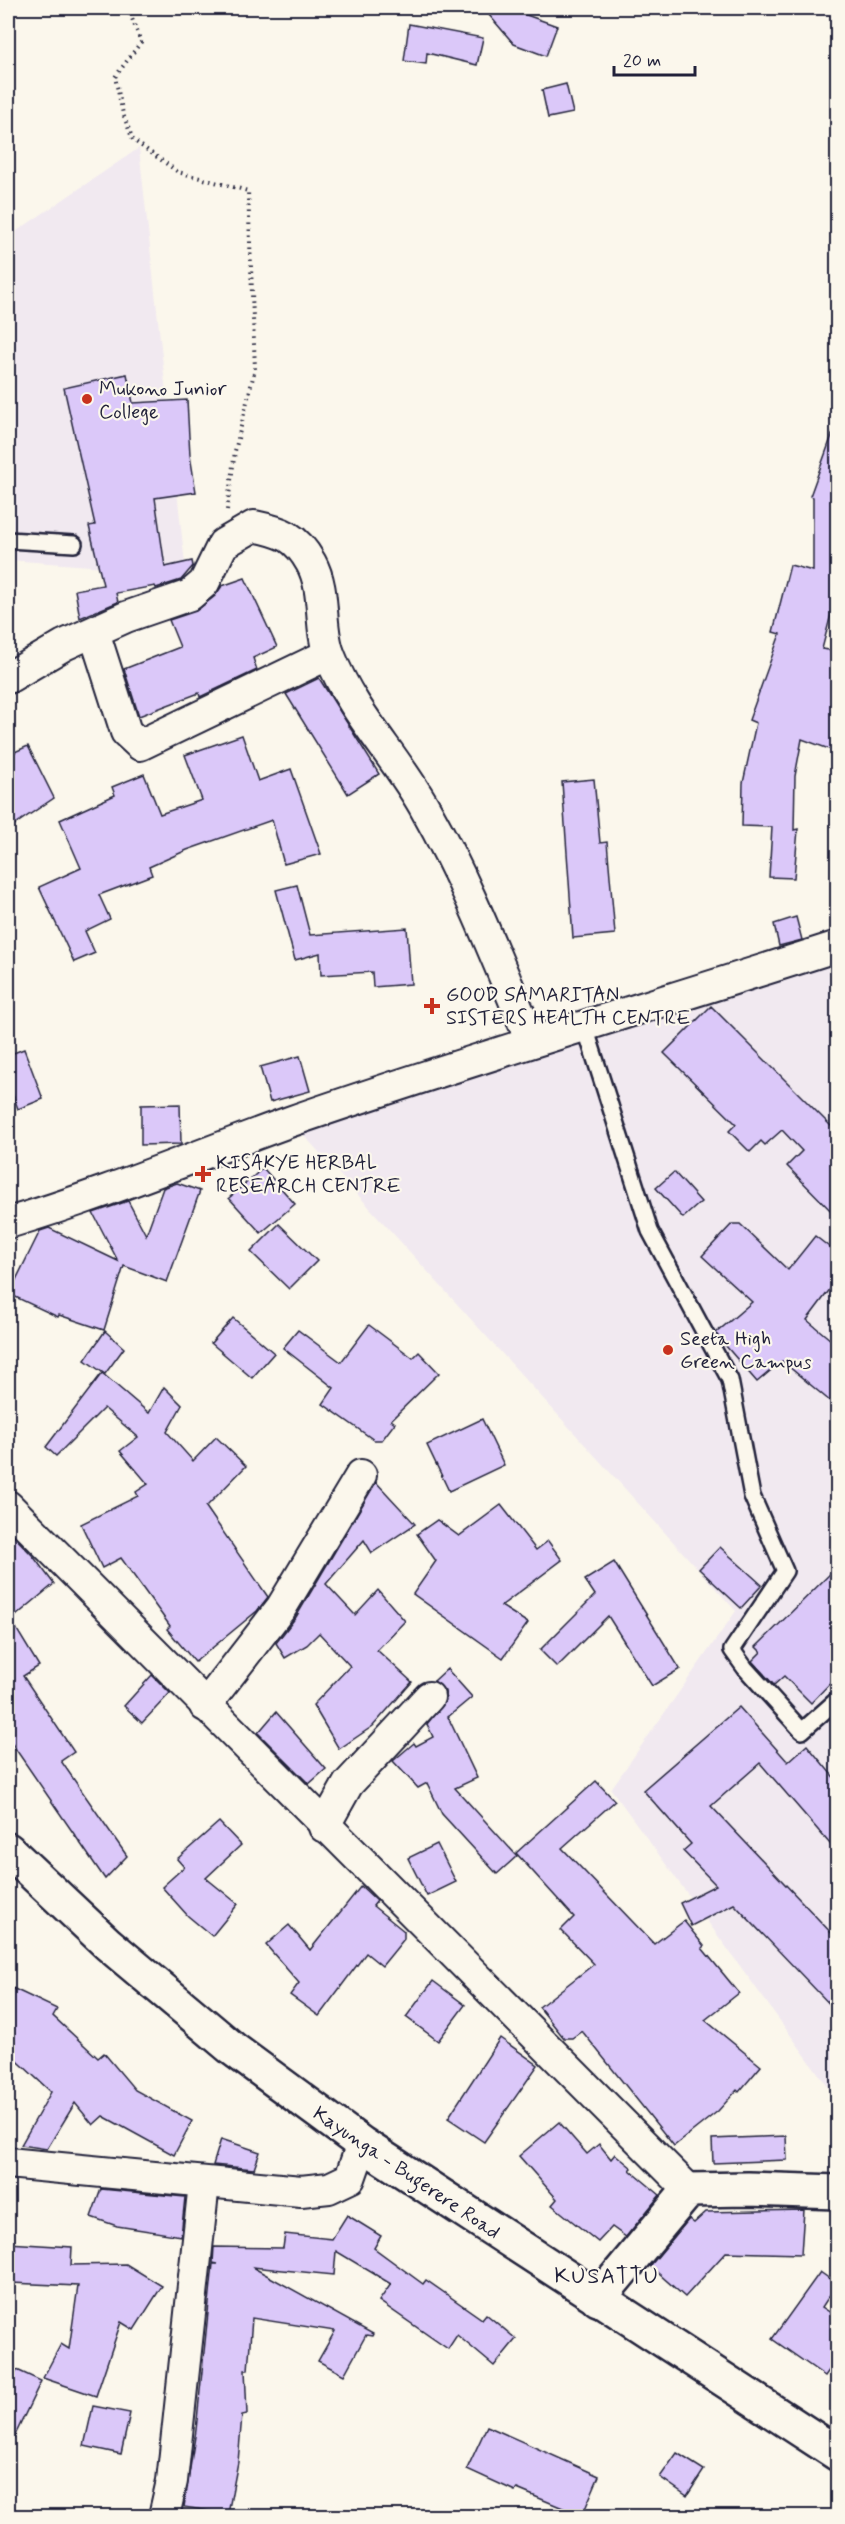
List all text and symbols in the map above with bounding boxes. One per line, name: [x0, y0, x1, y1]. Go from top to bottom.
scale bar: [614, 39, 695, 77]
text: 20 m: [623, 49, 661, 73]
place label: Mukono Junior College: [99, 376, 227, 426]
marker: Mukono Junior College: [80, 392, 94, 406]
place label: GOOD SAMARITAN SISTERS HEALTH CENTRE: [446, 982, 690, 1032]
marker: GOOD SAMARITAN SISTERS HEALTH CENTRE: [423, 997, 441, 1015]
place label: KISAKYE HERBAL RESEARCH CENTRE: [216, 1150, 401, 1200]
marker: KISAKYE HERBAL RESEARCH CENTRE: [194, 1165, 212, 1183]
place label: Seeta High Green Campus: [680, 1326, 812, 1376]
marker: Seeta High Green Campus: [661, 1343, 675, 1357]
street label: Kayunga - Bugerere Road: [306, 2100, 505, 2248]
district label: KUSATTU: [554, 2263, 660, 2291]

